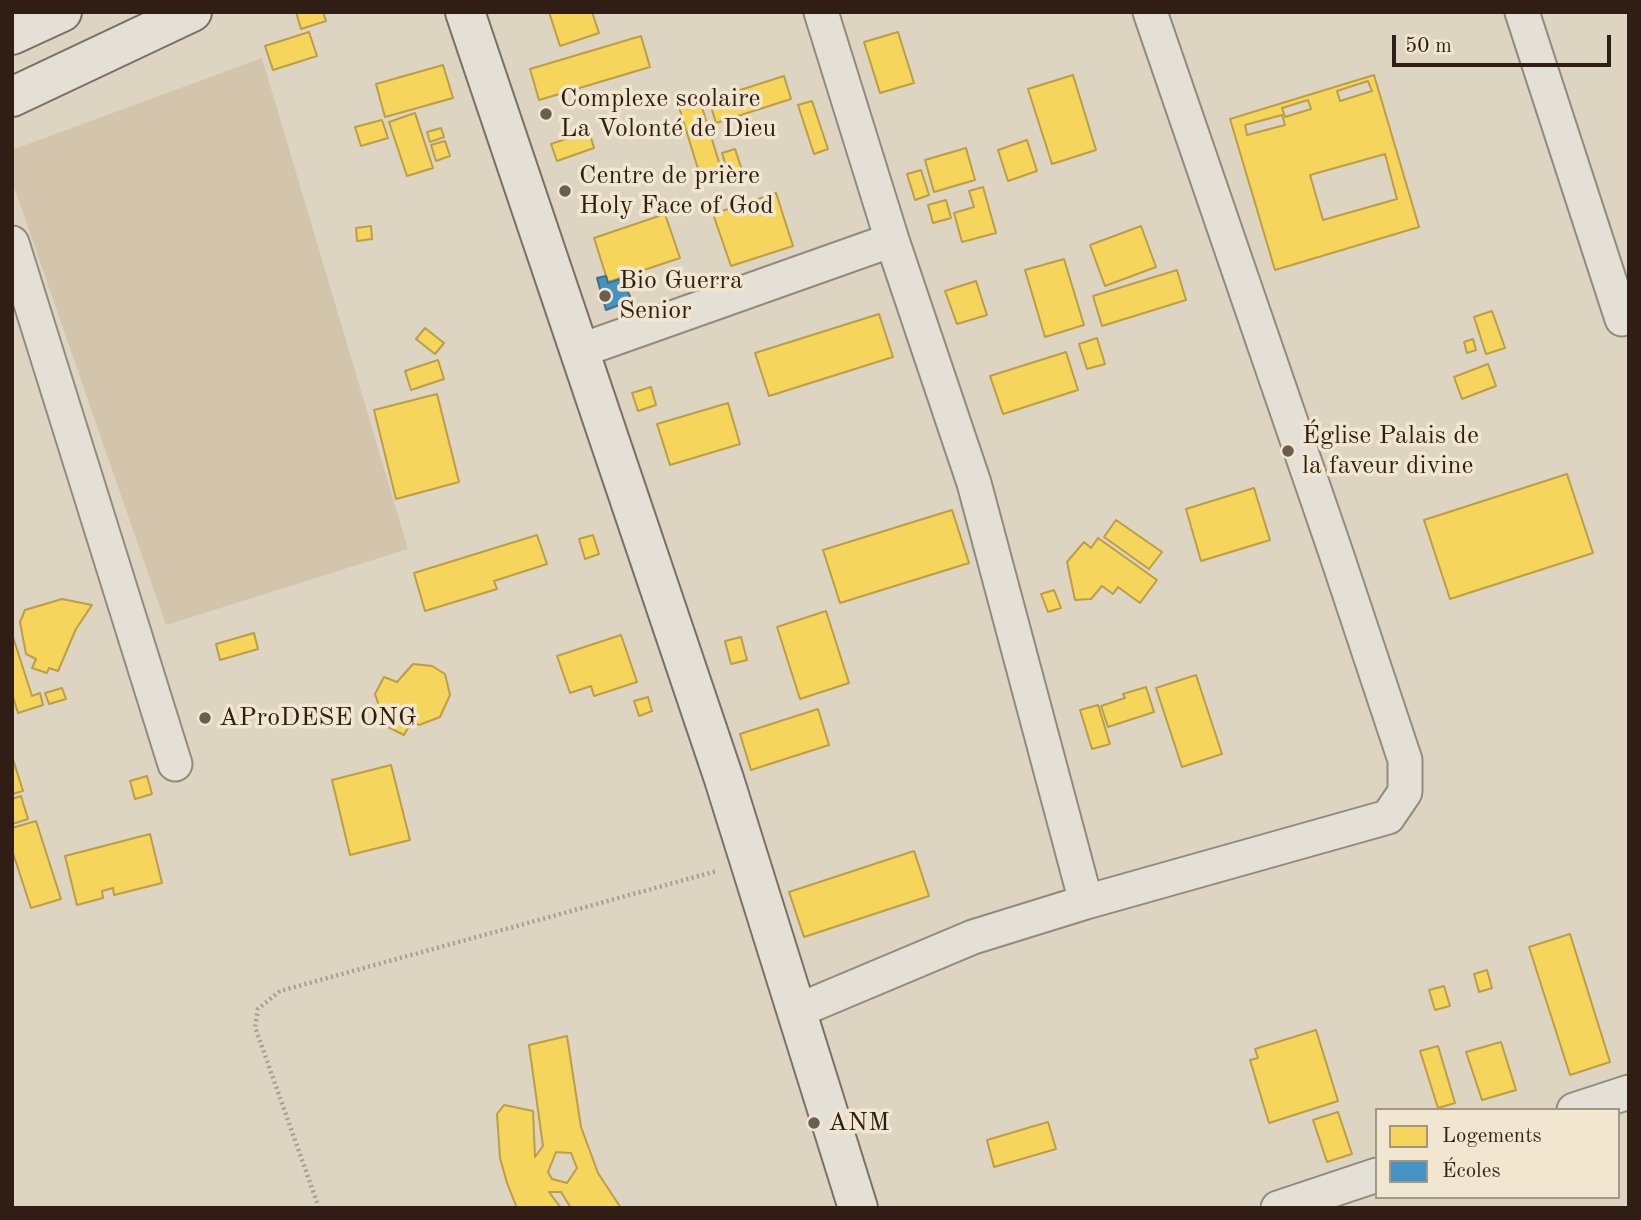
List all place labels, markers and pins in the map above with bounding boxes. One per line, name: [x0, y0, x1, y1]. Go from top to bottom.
place label: Complexe scolaire La Volonté de Dieu: [560, 83, 776, 144]
marker: Complexe scolaire La Volonté de Dieu: [538, 106, 554, 122]
place label: Centre de prière Holy Face of God: [579, 160, 774, 222]
marker: Centre de prière Holy Face of God: [557, 183, 573, 199]
place label: Bio Guerra Senior: [619, 265, 743, 326]
marker: Bio Guerra Senior: [597, 288, 613, 304]
place label: Église Palais de la faveur divine: [1302, 420, 1479, 481]
marker: Église Palais de la faveur divine: [1280, 443, 1296, 459]
place label: AProDESE ONG: [219, 702, 417, 734]
marker: AProDESE ONG: [197, 710, 213, 726]
place label: ANM: [828, 1107, 890, 1139]
marker: ANM: [806, 1115, 822, 1131]

